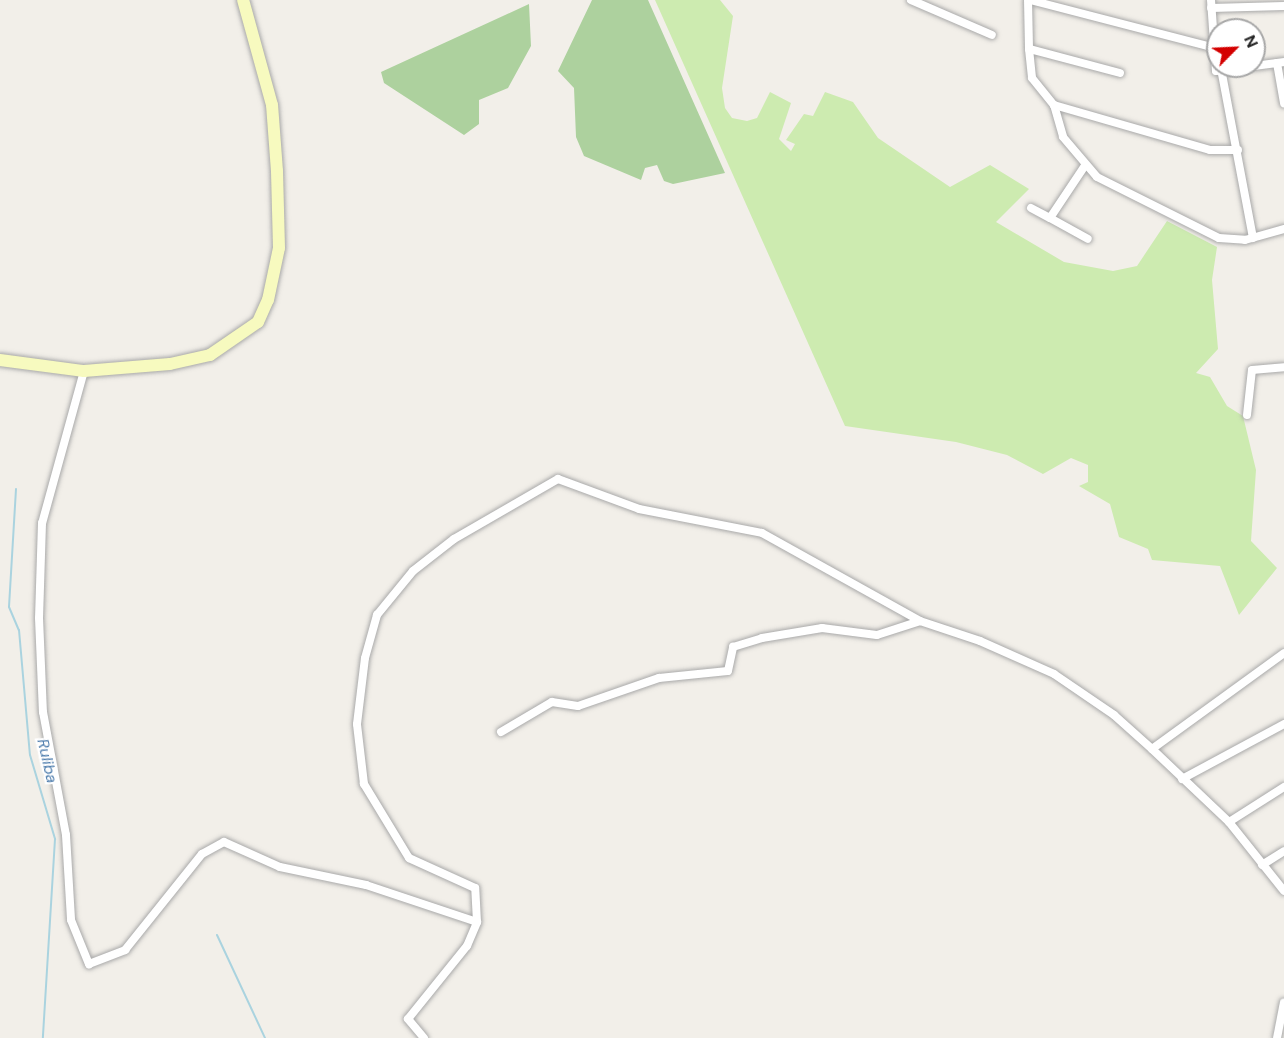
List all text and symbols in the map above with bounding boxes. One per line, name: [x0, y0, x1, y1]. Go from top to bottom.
north arrow: [1206, 18, 1266, 78]
text: N: [1239, 32, 1263, 51]
water label: Ruliba: [33, 737, 61, 785]

